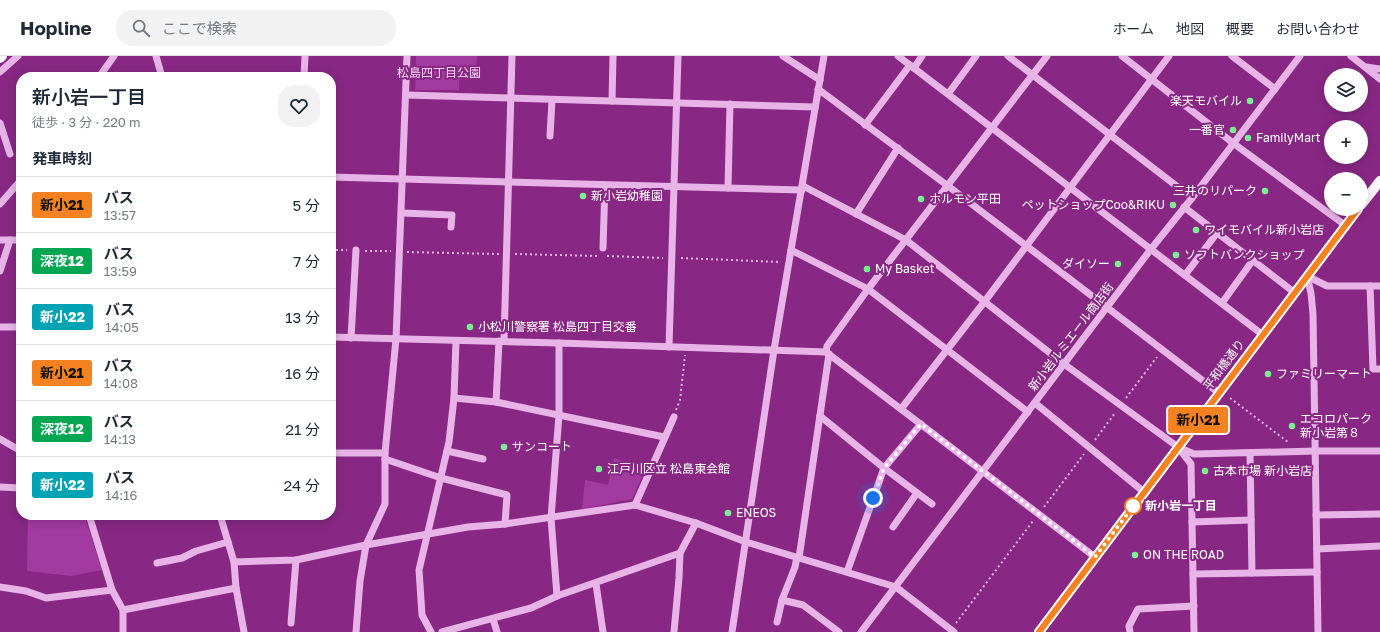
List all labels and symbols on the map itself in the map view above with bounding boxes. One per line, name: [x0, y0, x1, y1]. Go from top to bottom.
park label: 松島四丁目公園: [397, 65, 481, 80]
place label: 楽天モバイル: [1170, 93, 1242, 108]
marker: 楽天モバイル: [1245, 96, 1255, 106]
place label: 一番官: [1189, 122, 1225, 137]
marker: 一番官: [1228, 125, 1238, 135]
place label: FamilyMart: [1256, 130, 1321, 145]
marker: FamilyMart: [1243, 133, 1253, 143]
place label: 三井のリパーク: [1173, 183, 1257, 198]
marker: 三井のリパーク: [1260, 186, 1270, 196]
place label: 新小岩幼稚園: [591, 188, 663, 203]
marker: 新小岩幼稚園: [578, 191, 588, 201]
place label: ホルモン平田: [929, 191, 1001, 206]
marker: ホルモン平田: [916, 194, 926, 204]
place label: ペットショップCoo&RIKU: [1021, 197, 1165, 212]
marker: ペットショップCoo&RIKU: [1168, 200, 1178, 210]
place label: ワイモバイル新小岩店: [1204, 222, 1324, 237]
marker: ワイモバイル新小岩店: [1191, 225, 1201, 235]
place label: ソフトバンクショップ: [1184, 247, 1305, 262]
marker: ソフトバンクショップ: [1171, 250, 1181, 260]
place label: ダイソー: [1062, 256, 1110, 271]
marker: ダイソー: [1113, 259, 1123, 269]
place label: My Basket: [875, 261, 935, 276]
marker: My Basket: [862, 264, 872, 274]
street label: 新小岩ルミエール商店街: [1025, 279, 1116, 394]
place label: 小松川警察署 松島四丁目交番: [478, 319, 637, 334]
marker: 小松川警察署 松島四丁目交番: [465, 322, 475, 332]
street label: 平和橋通り: [1200, 336, 1248, 393]
place label: ファミリーマート: [1276, 366, 1372, 381]
marker: ファミリーマート: [1263, 369, 1273, 379]
line badge: 新小21: [1170, 407, 1226, 433]
place label: エコロパーク 新小岩第８: [1300, 411, 1372, 440]
marker: エコロパーク 新小岩第８: [1287, 421, 1297, 431]
place label: サンコート: [512, 439, 572, 454]
marker: サンコート: [499, 442, 509, 452]
place label: 江戸川区立 松島東会館: [607, 461, 730, 476]
place label: 古本市場 新小岩店: [1213, 463, 1312, 478]
marker: 江戸川区立 松島東会館: [594, 464, 604, 474]
marker: 古本市場 新小岩店: [1200, 466, 1210, 476]
your location: [863, 488, 883, 508]
marker: 新小岩一丁目: [1124, 497, 1142, 515]
place label: 新小岩一丁目: [1145, 498, 1217, 513]
place label: ENEOS: [736, 505, 777, 520]
marker: ENEOS: [723, 508, 733, 518]
place label: ON THE ROAD: [1143, 547, 1224, 562]
marker: ON THE ROAD: [1130, 550, 1140, 560]

